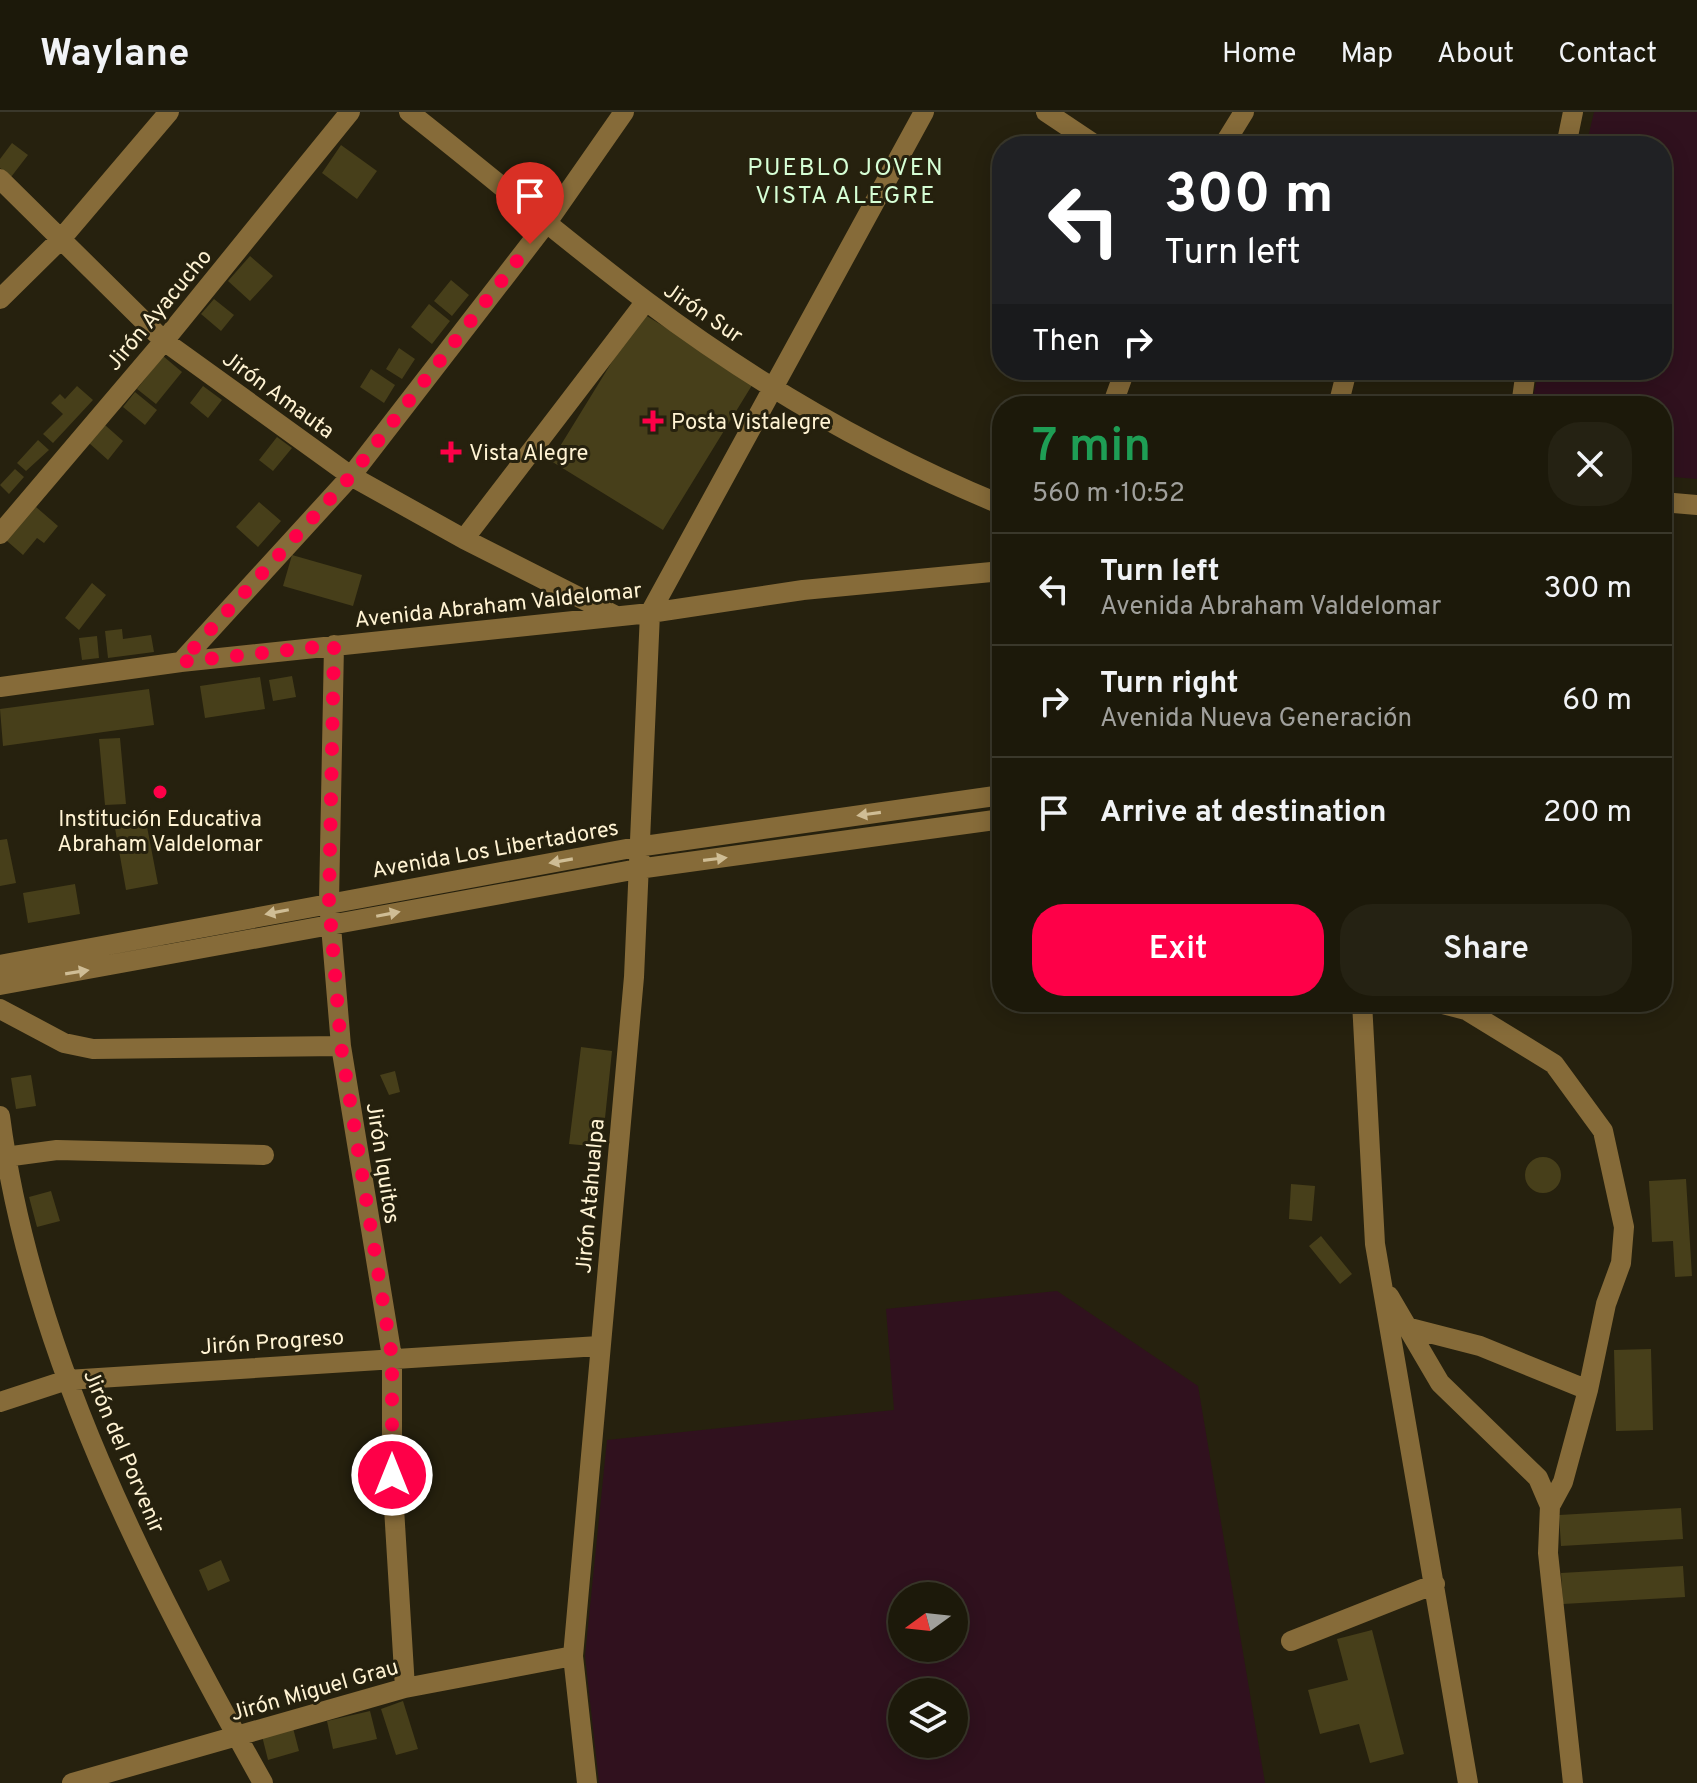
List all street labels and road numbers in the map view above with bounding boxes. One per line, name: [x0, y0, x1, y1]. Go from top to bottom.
street label: Jirón Ayacucho: [101, 244, 219, 377]
street label: Jirón Sur: [658, 278, 748, 351]
street label: Jirón Amauta: [216, 346, 339, 446]
street label: Avenida Abraham Valdelomar: [353, 578, 644, 635]
street label: Avenida Los Libertadores: [370, 815, 621, 885]
street label: Jirón Iquitos: [359, 1101, 404, 1226]
street label: Jirón Atahualpa: [571, 1118, 612, 1275]
street label: Jirón Progreso: [199, 1325, 345, 1362]
street label: Jirón del Porvenir: [76, 1366, 170, 1538]
street label: Jirón Miguel Grau: [228, 1655, 402, 1728]

